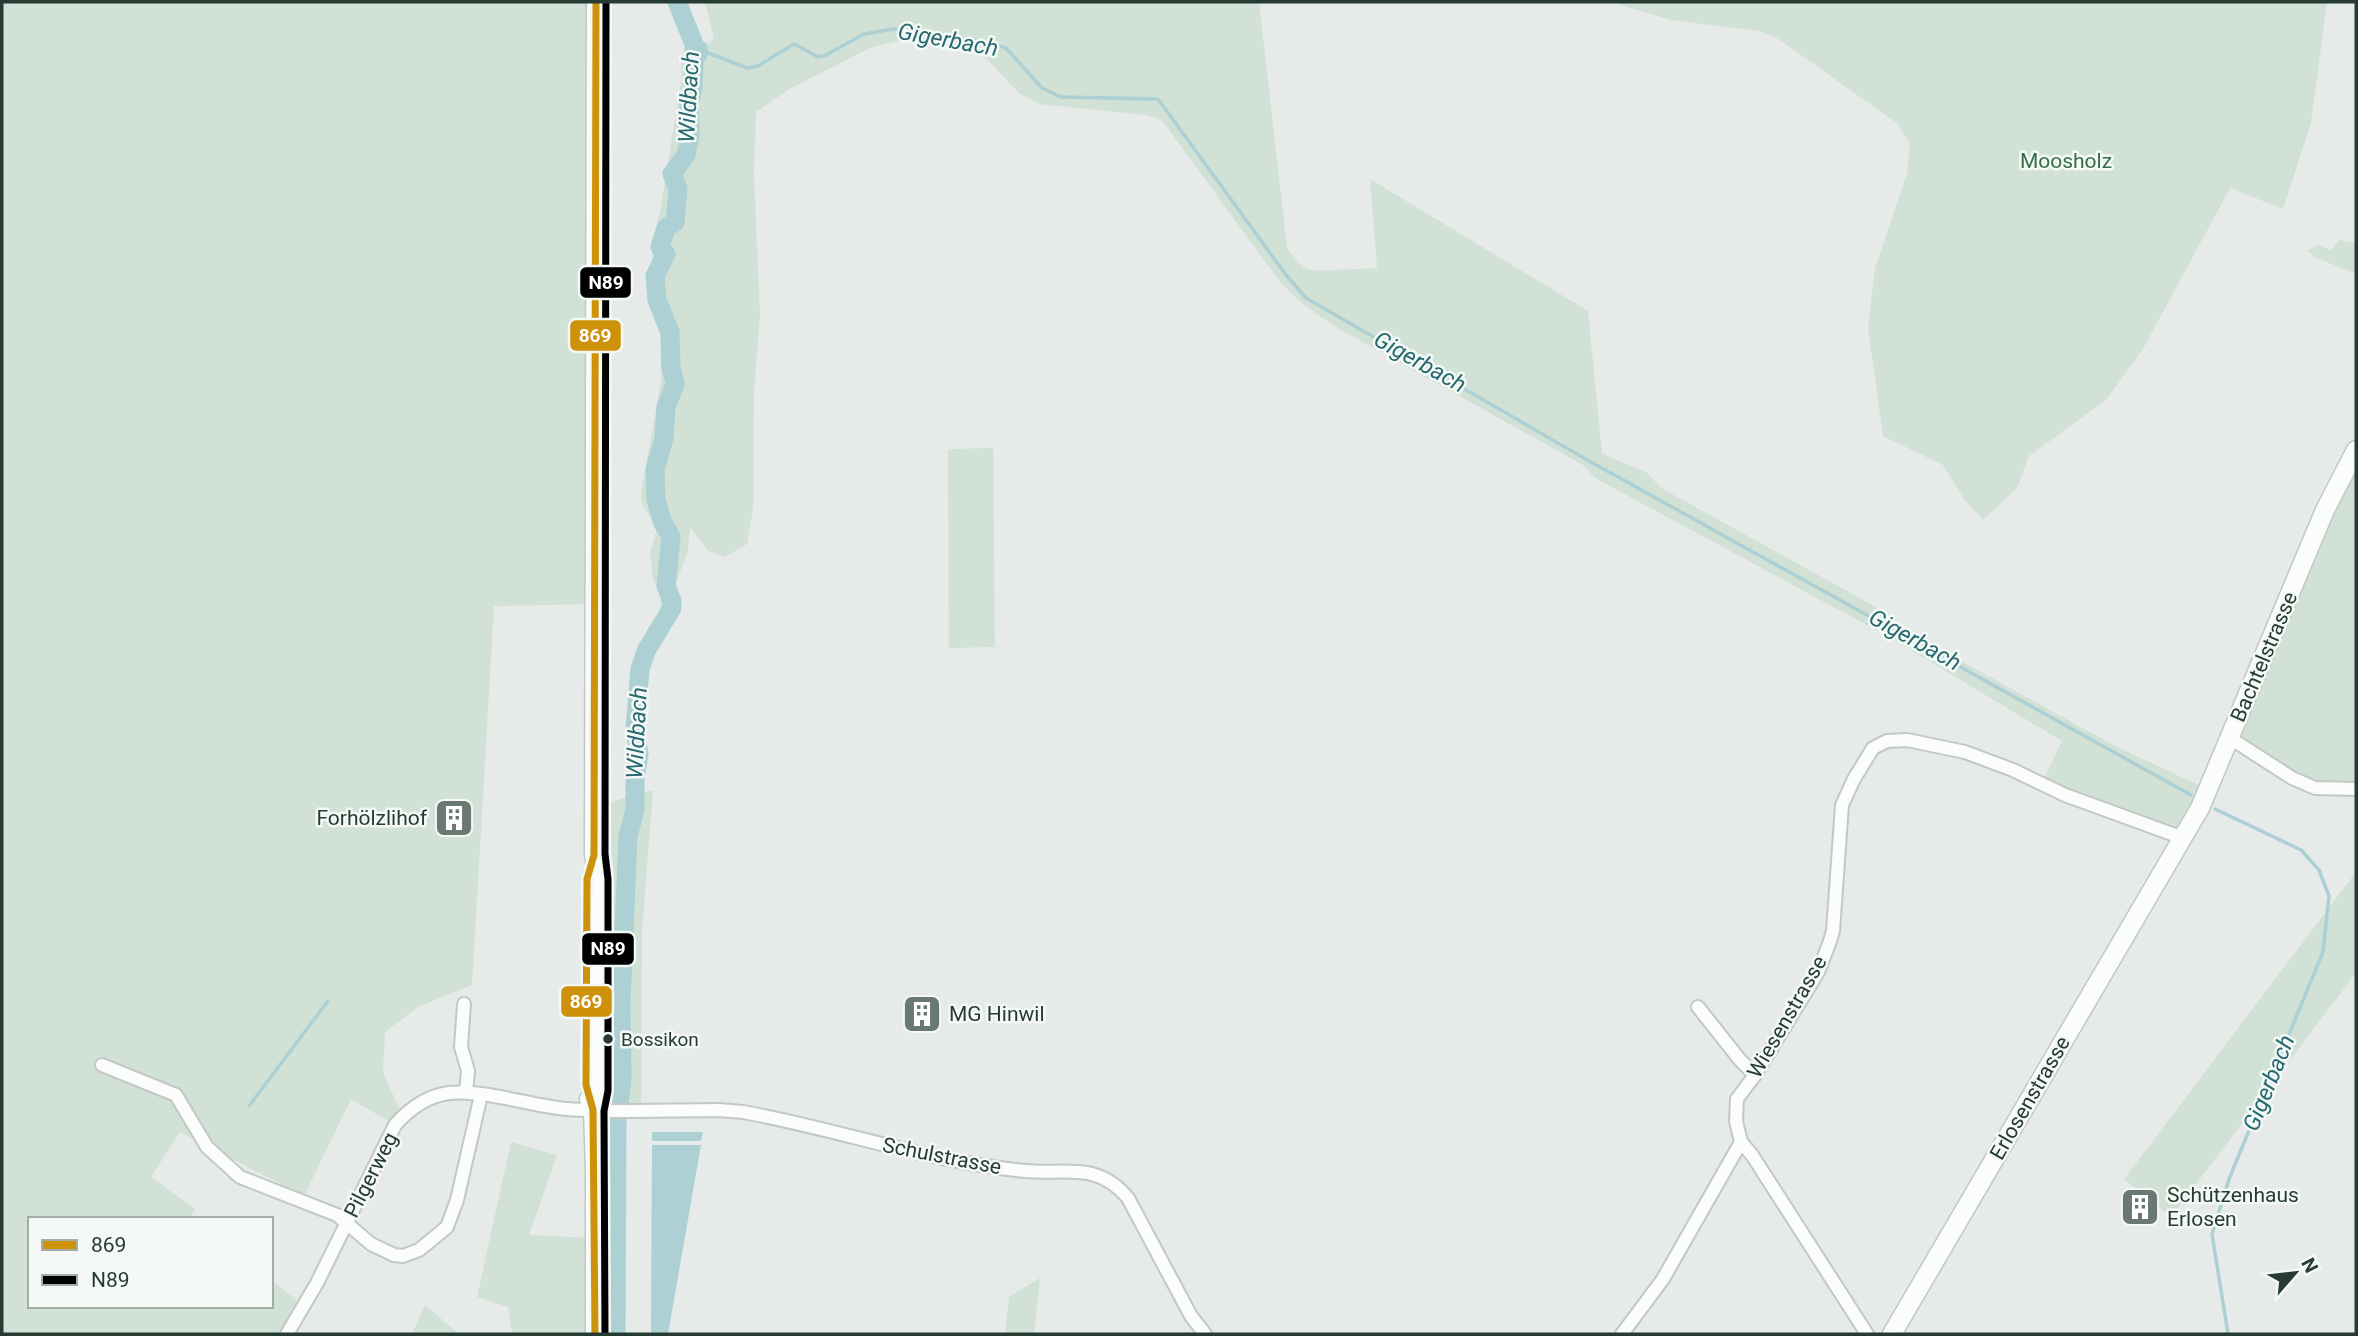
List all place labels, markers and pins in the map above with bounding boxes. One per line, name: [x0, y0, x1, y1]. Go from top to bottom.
building icon: Forhölzlihof: [433, 797, 475, 839]
place label: Forhölzlihof: [316, 806, 428, 830]
building icon: MG Hinwil: [901, 993, 943, 1035]
place label: MG Hinwil: [949, 1002, 1045, 1026]
place label: Bossikon: [621, 1028, 699, 1051]
marker: Bossikon: [601, 1032, 615, 1046]
place label: Schützenhaus Erlosen: [2167, 1183, 2299, 1231]
building icon: Schützenhaus Erlosen: [2119, 1186, 2161, 1228]

